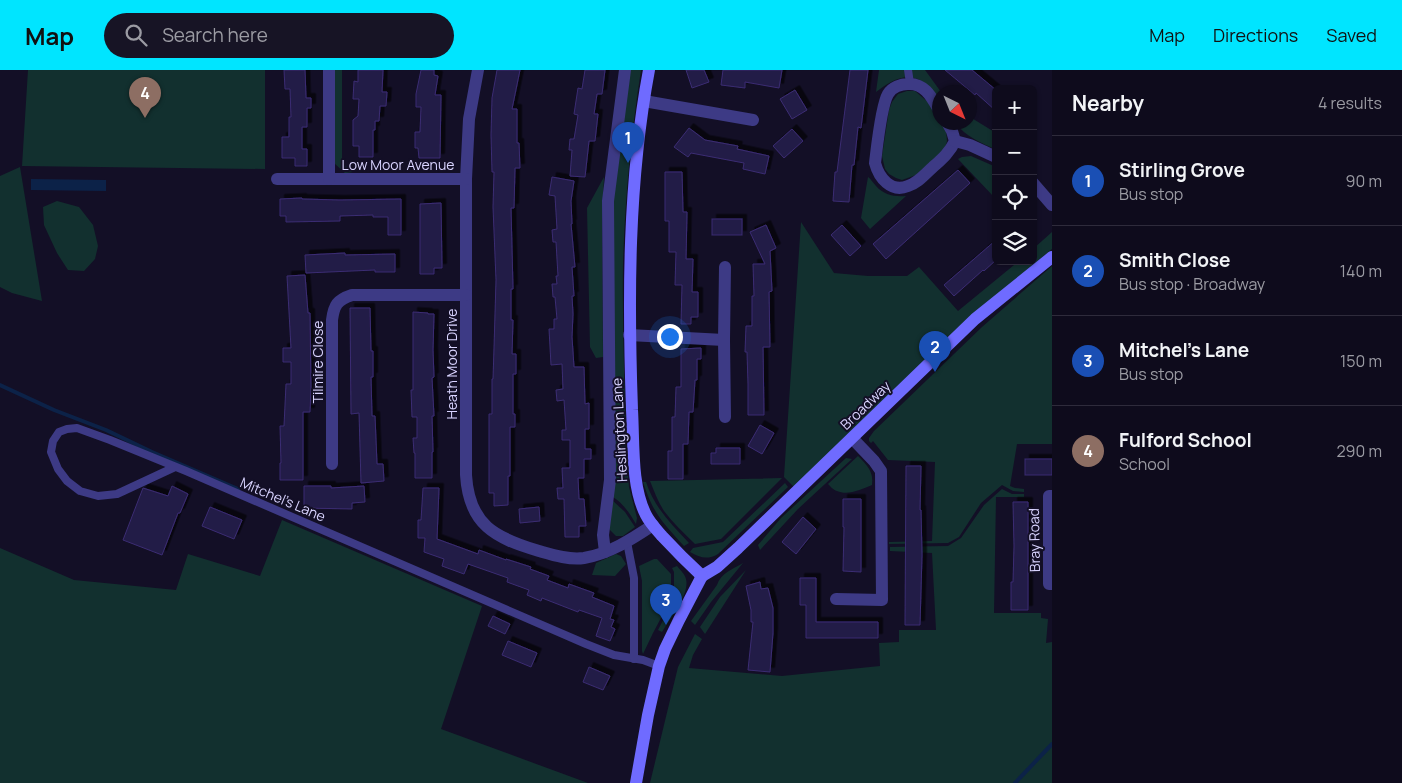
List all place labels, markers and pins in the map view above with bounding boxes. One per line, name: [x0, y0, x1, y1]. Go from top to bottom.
pin: 4: [129, 77, 161, 118]
pin: 1: [612, 122, 644, 163]
pin: 2: [919, 331, 951, 372]
pin: 3: [650, 584, 682, 625]

